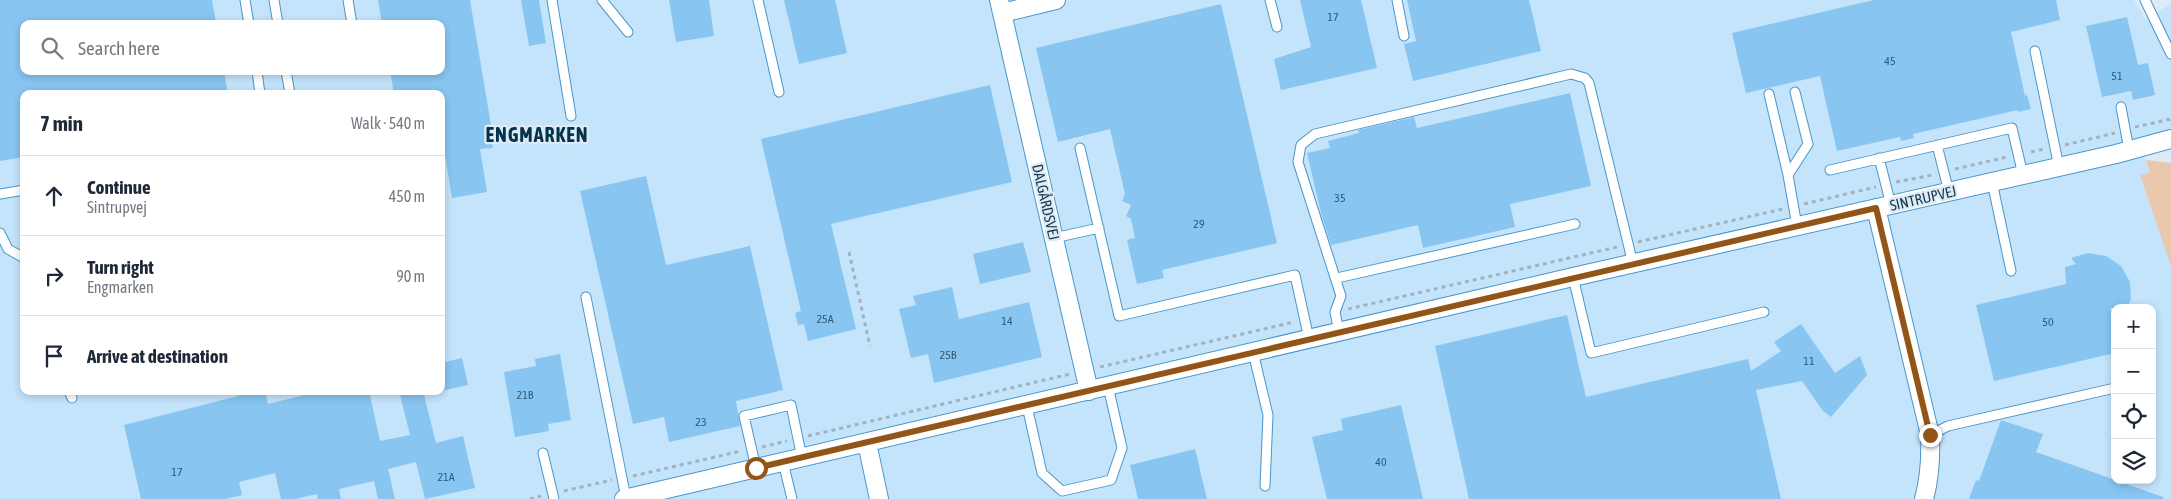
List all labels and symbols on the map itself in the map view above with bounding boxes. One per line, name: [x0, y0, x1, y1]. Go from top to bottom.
house number: 17: [1327, 10, 1339, 24]
house number: 45: [1884, 54, 1896, 68]
house number: 51: [2111, 69, 2123, 83]
district label: ENGMARKEN: [485, 123, 589, 146]
street label: DALGÅRDSVEJ: [1029, 162, 1063, 242]
street label: SINTRUPVEJ: [1888, 182, 1958, 214]
house number: 35: [1334, 191, 1346, 205]
house number: 29: [1193, 217, 1205, 231]
house number: 25A: [816, 312, 834, 326]
house number: 14: [1001, 314, 1013, 328]
house number: 50: [2042, 315, 2054, 329]
house number: 25B: [940, 348, 957, 362]
house number: 11: [1803, 354, 1815, 368]
house number: 21B: [517, 388, 534, 402]
house number: 23: [695, 415, 707, 429]
route end: [1919, 424, 1942, 447]
house number: 40: [1375, 455, 1387, 469]
route start: [745, 457, 768, 480]
house number: 17: [171, 465, 183, 479]
house number: 21A: [437, 470, 455, 484]

